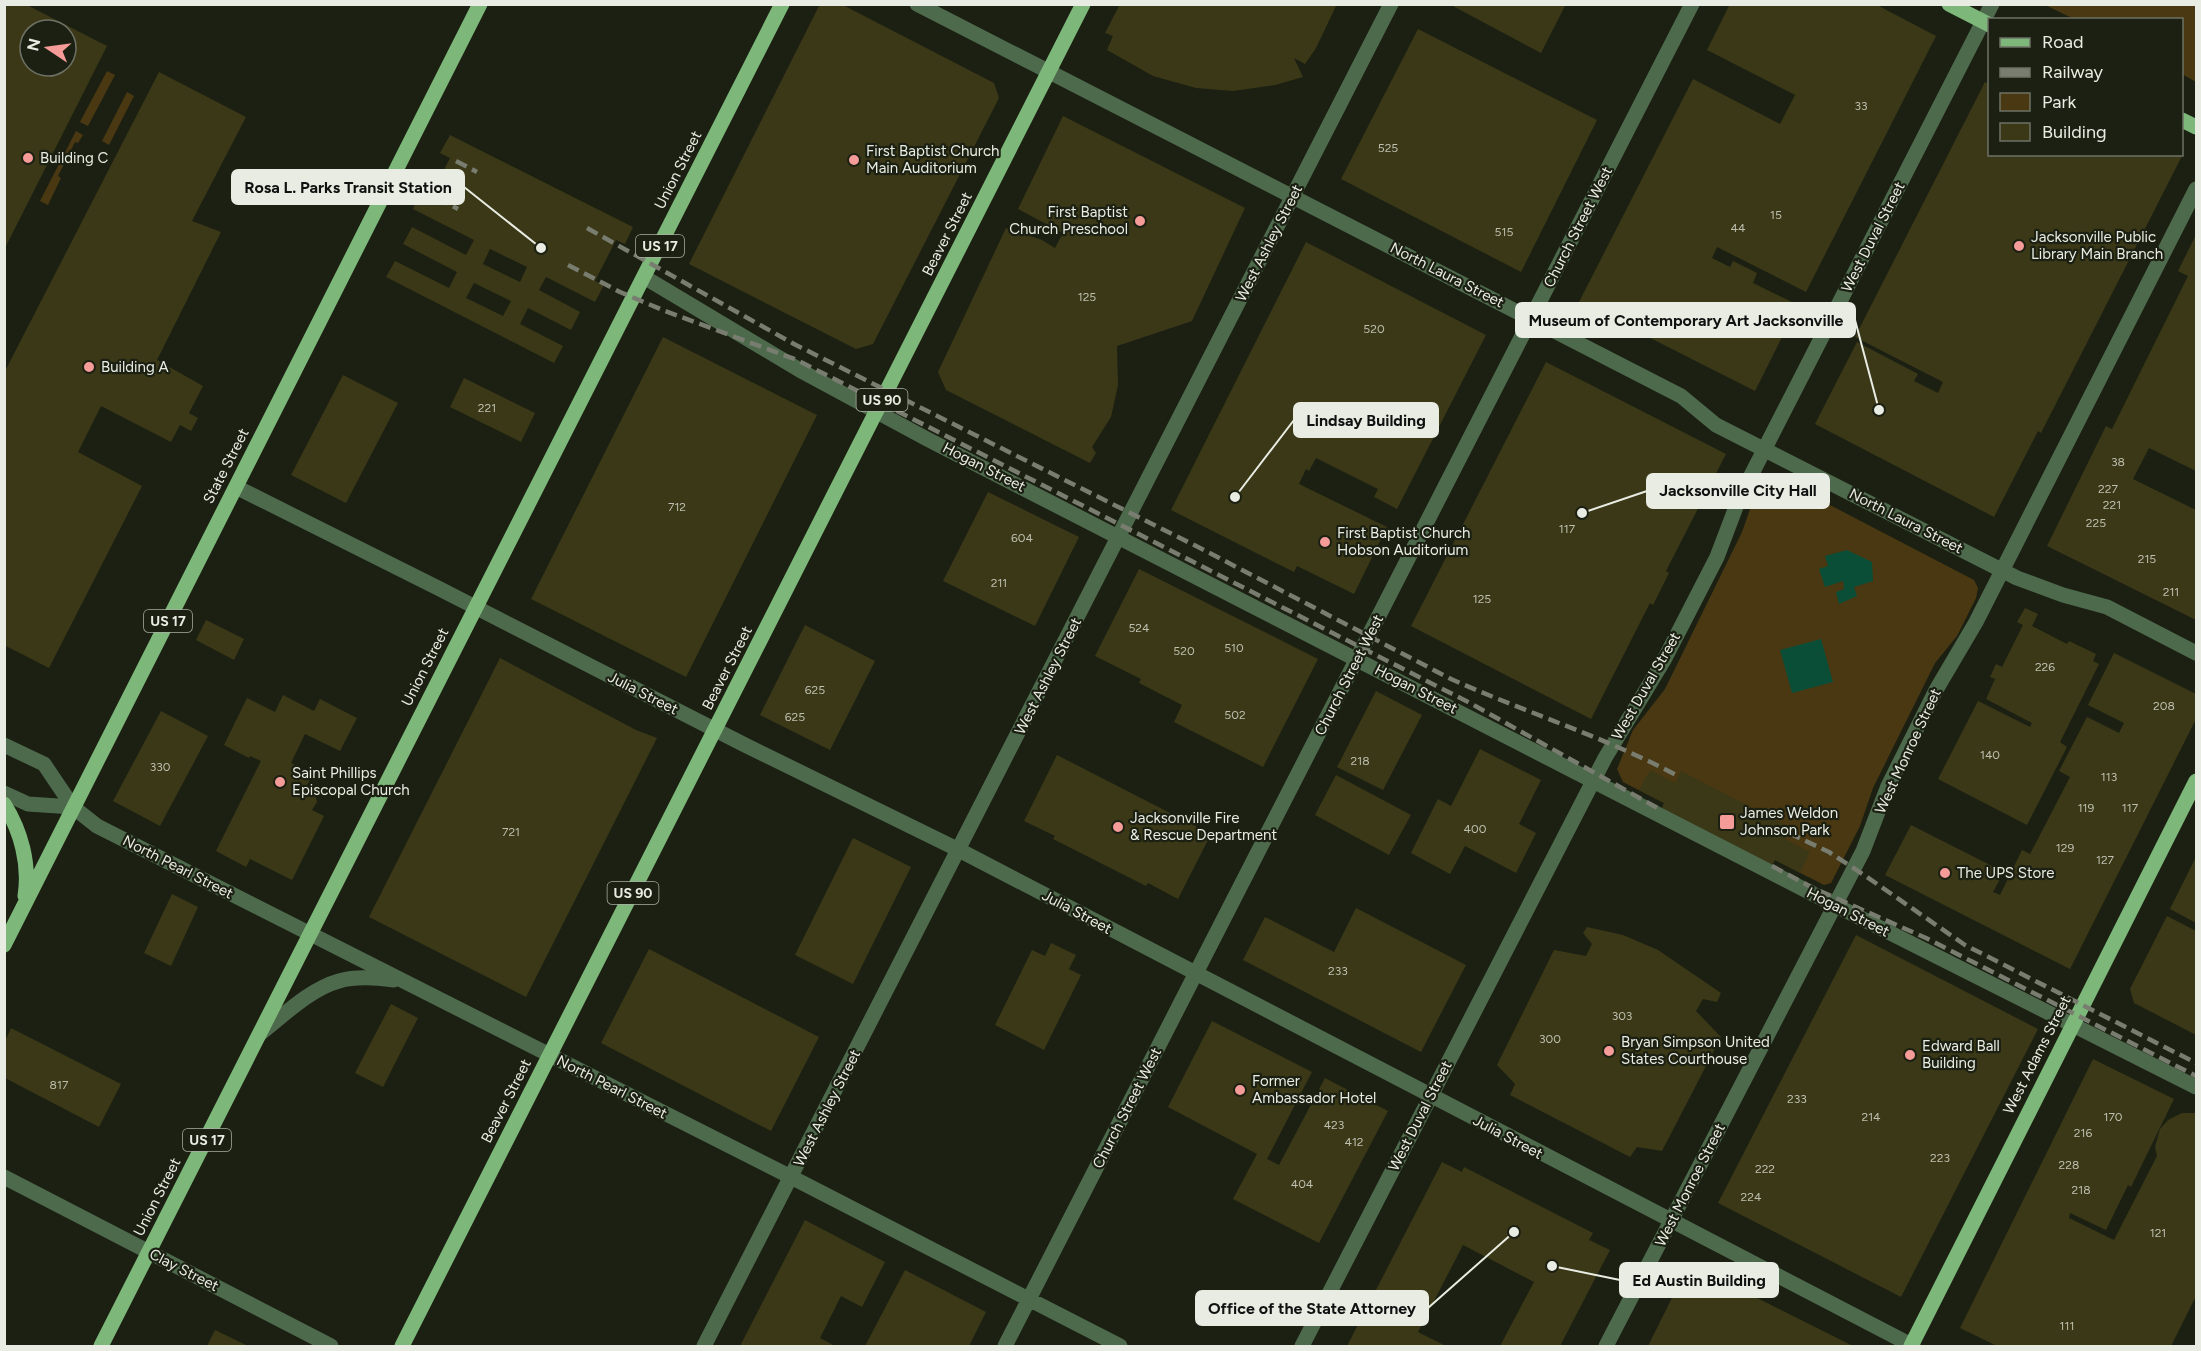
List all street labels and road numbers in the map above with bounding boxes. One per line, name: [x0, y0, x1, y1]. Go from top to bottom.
street label: Union Street: [651, 128, 706, 212]
street label: Church Street West: [1540, 163, 1616, 290]
street label: West Duval Street: [1837, 179, 1909, 295]
street label: West Ashley Street: [1232, 181, 1306, 304]
street label: Beaver Street: [918, 189, 976, 279]
road number: US 17: [636, 235, 684, 257]
street label: North Laura Street: [1387, 239, 1507, 312]
road number: US 90: [856, 389, 908, 411]
street label: State Street: [199, 425, 253, 507]
street label: Hogan Street: [940, 438, 1029, 496]
street label: North Laura Street: [1846, 485, 1966, 558]
road number: US 17: [144, 610, 192, 632]
street label: Church Street West: [1311, 611, 1387, 738]
street label: West Ashley Street: [1011, 614, 1085, 737]
street label: Beaver Street: [698, 623, 756, 713]
street label: Union Street: [398, 625, 453, 709]
street label: West Duval Street: [1608, 629, 1684, 743]
street label: Hogan Street: [1372, 660, 1461, 718]
street label: Julia Street: [605, 668, 681, 718]
street label: West Monroe Street: [1871, 685, 1945, 816]
street label: North Pearl Street: [120, 831, 237, 903]
road number: US 90: [608, 882, 658, 904]
street label: Hogan Street: [1804, 883, 1893, 941]
street label: Julia Street: [1039, 886, 1115, 938]
street label: West Adams Street: [1999, 993, 2075, 1117]
street label: Church Street West: [1089, 1044, 1165, 1171]
street label: West Ashley Street: [790, 1046, 864, 1169]
street label: North Pearl Street: [554, 1051, 671, 1123]
street label: Beaver Street: [477, 1056, 535, 1146]
street label: West Duval Street: [1384, 1058, 1456, 1174]
street label: Julia Street: [1470, 1111, 1546, 1163]
street label: West Monroe Street: [1651, 1120, 1729, 1250]
road number: US 17: [183, 1129, 231, 1151]
street label: Union Street: [130, 1155, 185, 1239]
street label: Clay Street: [146, 1245, 222, 1295]

